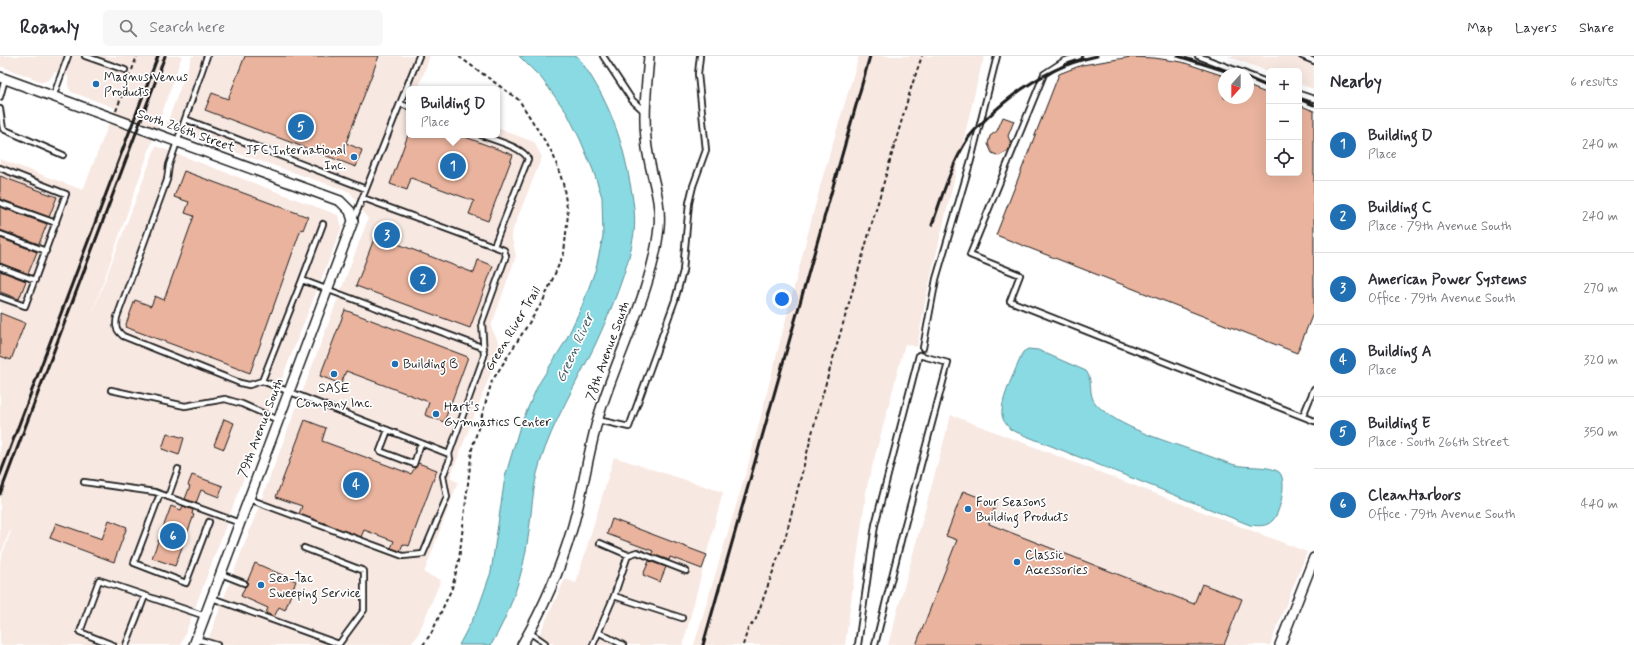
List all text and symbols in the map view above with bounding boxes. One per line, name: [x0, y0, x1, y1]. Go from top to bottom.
search box: [103, 10, 383, 46]
text: Roamly: [20, 15, 79, 40]
icon: search: [117, 17, 139, 39]
text: Search here: [149, 18, 225, 38]
text: Map: [1467, 19, 1493, 37]
text: Layers: [1515, 19, 1557, 37]
text: Share: [1579, 19, 1614, 37]
north arrow: [1218, 68, 1254, 104]
map controls: [1266, 68, 1302, 176]
button: +: [1266, 68, 1302, 104]
place label: Magnus Venus Products: [104, 69, 188, 101]
text: Nearby: [1330, 71, 1382, 93]
text: 6 results: [1570, 74, 1618, 91]
marker: Magnus Venus Products: [91, 79, 101, 89]
popup: [406, 86, 500, 138]
text: Building D: [421, 94, 485, 114]
button: −: [1266, 104, 1302, 140]
street label: South 266th Street: [135, 105, 238, 157]
pin: 5: [288, 112, 314, 142]
text: Place: [421, 114, 449, 131]
text: Building D: [1368, 126, 1433, 146]
text: 1: [1340, 136, 1346, 153]
text: 240 m: [1582, 136, 1618, 153]
button: locate: [1266, 140, 1302, 176]
place label: JFC International Inc.: [246, 142, 346, 174]
text: Place: [1368, 146, 1397, 163]
pin: 1: [440, 151, 466, 181]
marker: JFC International Inc.: [349, 152, 359, 162]
text: Building C: [1368, 198, 1431, 218]
text: 2: [1340, 208, 1346, 225]
text: 240 m: [1582, 208, 1618, 225]
text: Place · 79th Avenue South: [1368, 218, 1512, 235]
pin: 3: [374, 220, 400, 250]
pin: 2: [410, 264, 436, 294]
text: American Power Systems: [1368, 270, 1527, 290]
text: 3: [1340, 280, 1346, 297]
text: 270 m: [1583, 280, 1618, 297]
street label: Green River Trail: [481, 283, 545, 374]
your location: [772, 289, 792, 309]
text: Office · 79th Avenue South: [1368, 290, 1515, 307]
street label: 78th Avenue South: [582, 299, 634, 403]
water label: Green River: [552, 308, 599, 385]
text: Building A: [1368, 342, 1432, 362]
text: 4: [1339, 352, 1347, 369]
text: 320 m: [1584, 352, 1618, 369]
place label: Building B: [403, 356, 459, 375]
marker: Building B: [390, 359, 400, 369]
text: Place: [1368, 362, 1397, 379]
marker: SASE Company Inc.: [329, 369, 339, 379]
street label: 79th Avenue South: [234, 376, 288, 480]
place label: SASE Company Inc.: [296, 380, 373, 412]
place label: Hart's Gymnastics Center: [444, 399, 552, 431]
marker: Hart's Gymnastics Center: [431, 409, 441, 419]
text: Building E: [1368, 414, 1431, 434]
text: 5: [1339, 424, 1347, 441]
text: 350 m: [1584, 424, 1618, 441]
text: Place · South 266th Street: [1368, 434, 1510, 451]
pin: 4: [343, 470, 369, 500]
text: CleanHarbors: [1368, 486, 1461, 506]
place label: Four Seasons Building Products: [976, 494, 1068, 528]
text: 6: [1340, 496, 1346, 513]
text: 440 m: [1581, 496, 1618, 513]
marker: Four Seasons Building Products: [963, 504, 973, 514]
text: Office · 79th Avenue South: [1368, 506, 1515, 523]
pin: 6: [160, 521, 186, 551]
place label: Classic Accessories: [1025, 547, 1088, 579]
marker: Classic Accessories: [1012, 557, 1022, 567]
place label: Sea-Tac Sweeping Service: [269, 570, 361, 604]
marker: Sea-Tac Sweeping Service: [256, 580, 266, 590]

